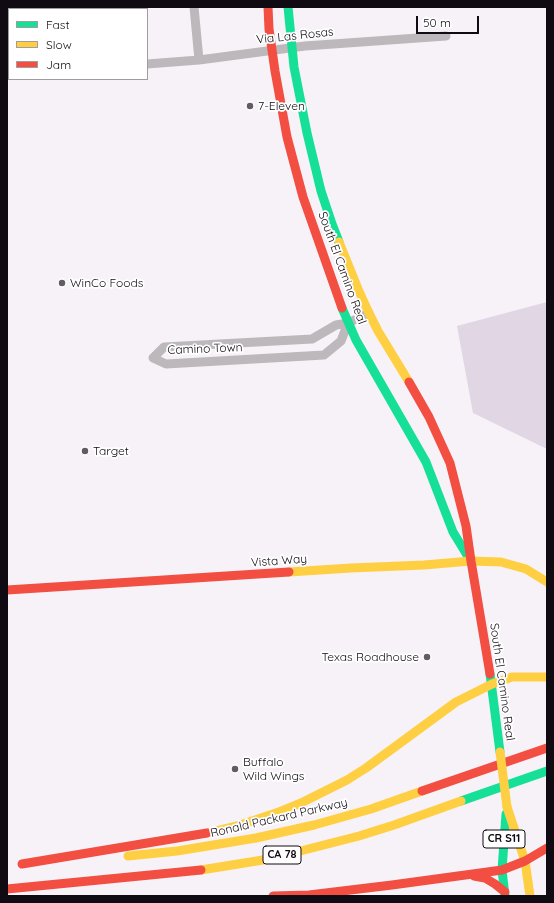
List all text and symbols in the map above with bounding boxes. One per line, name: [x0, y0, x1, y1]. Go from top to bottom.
legend: [8, 8, 148, 80]
scale bar: [418, 8, 481, 34]
text: 50 m: [423, 15, 451, 30]
text: Fast: [46, 17, 70, 32]
street label: Via Las Rosas: [256, 25, 334, 47]
text: Slow: [46, 37, 72, 52]
text: Jam: [46, 57, 71, 72]
place label: 7-Eleven: [258, 99, 305, 113]
marker: 7-Eleven: [245, 101, 255, 111]
street label: South El Camino Real: [315, 210, 369, 326]
place label: WinCo Foods: [70, 276, 143, 290]
marker: WinCo Foods: [57, 278, 67, 288]
street label: Camino Town: [167, 340, 243, 358]
place label: Target: [93, 444, 129, 458]
marker: Target: [80, 446, 90, 456]
street label: Vista Way: [250, 552, 308, 570]
street label: South El Camino Real: [487, 622, 517, 742]
place label: Texas Roadhouse: [321, 650, 419, 664]
marker: Texas Roadhouse: [422, 652, 432, 662]
place label: Buffalo Wild Wings: [243, 755, 304, 783]
marker: Buffalo Wild Wings: [230, 764, 240, 774]
street label: Ronald Packard Parkway: [209, 795, 349, 841]
road number: CR S11: [483, 830, 525, 848]
road number: CA 78: [263, 846, 301, 864]

